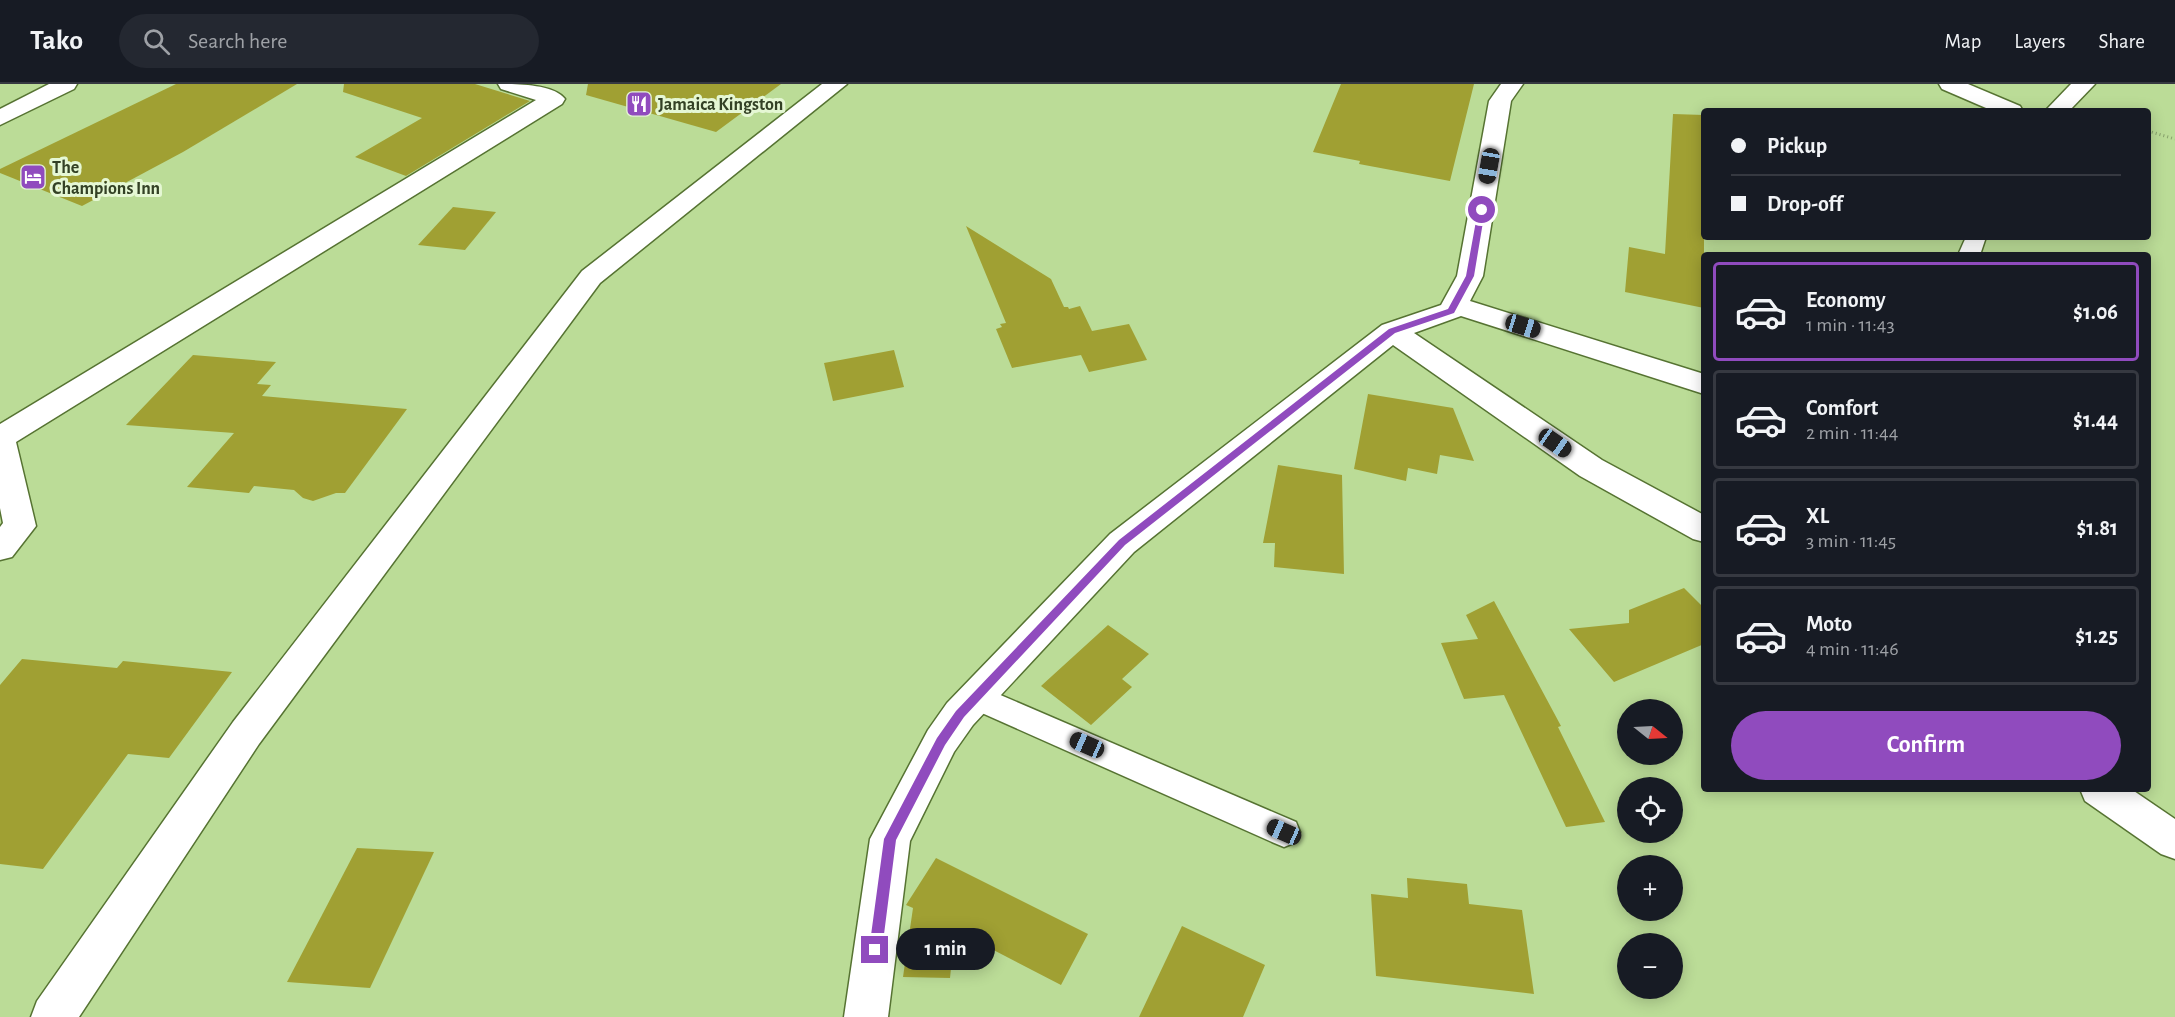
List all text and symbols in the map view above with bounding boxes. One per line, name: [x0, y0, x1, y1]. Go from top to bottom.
search box: [119, 14, 539, 68]
icon: search: [140, 25, 173, 58]
text: Tako: [30, 27, 83, 55]
text: Search here: [188, 30, 288, 52]
text: Map: [1945, 31, 1981, 52]
text: Layers: [2014, 31, 2065, 52]
text: Share: [2098, 31, 2145, 52]
restaurant icon: Jamaica Kingston: [624, 89, 654, 119]
place label: Jamaica Kingston: [658, 96, 783, 114]
text: Pickup: [1767, 135, 1827, 157]
car: [1477, 147, 1501, 185]
place label: The Champions Inn: [52, 159, 160, 198]
hotel icon: The Champions Inn: [18, 162, 48, 192]
text: Drop-off: [1767, 193, 1843, 215]
route start: [1468, 196, 1495, 223]
icon: car: [1734, 285, 1788, 339]
text: Economy: [1806, 289, 1886, 311]
text: $1.06: [2073, 301, 2118, 323]
car: [1503, 312, 1543, 340]
text: 1 min · 11:43: [1806, 315, 1895, 335]
icon: car: [1734, 393, 1788, 447]
text: Comfort: [1806, 397, 1878, 419]
text: $1.44: [2073, 409, 2118, 431]
text: 2 min · 11:44: [1806, 423, 1898, 443]
car: [1535, 425, 1575, 461]
icon: car: [1734, 501, 1788, 555]
text: XL: [1806, 505, 1829, 527]
text: $1.81: [2076, 517, 2118, 539]
text: 3 min · 11:45: [1806, 531, 1896, 551]
icon: car: [1734, 609, 1788, 663]
text: Moto: [1806, 613, 1852, 635]
text: $1.25: [2075, 625, 2118, 647]
text: 4 min · 11:46: [1806, 639, 1899, 659]
north arrow: [1617, 699, 1683, 765]
map controls: [1617, 699, 1683, 999]
button: Confirm: [1731, 711, 2121, 780]
car: [1067, 729, 1107, 761]
button: locate: [1617, 777, 1683, 843]
car: [1264, 816, 1304, 848]
button: +: [1617, 855, 1683, 921]
callout: 1 min: [896, 929, 995, 971]
button: −: [1617, 933, 1683, 999]
route end: [861, 936, 888, 963]
text: 1 min: [924, 939, 967, 959]

